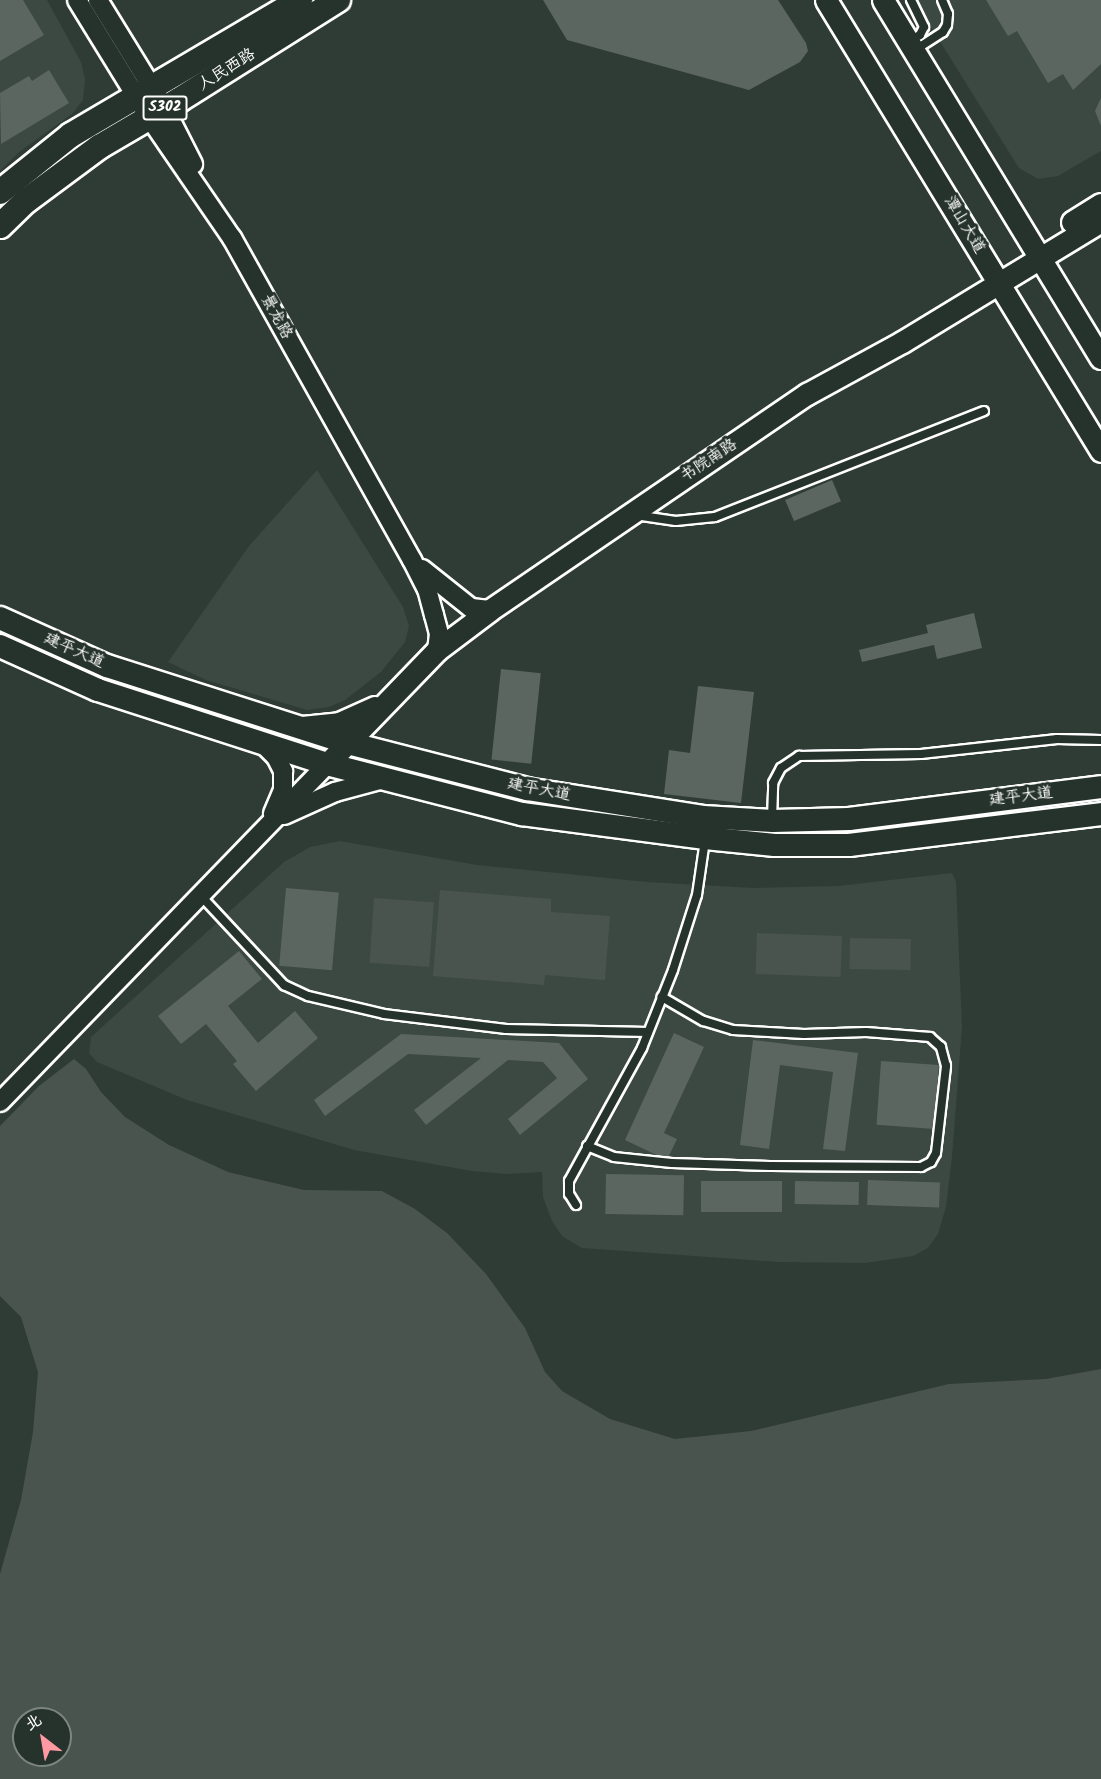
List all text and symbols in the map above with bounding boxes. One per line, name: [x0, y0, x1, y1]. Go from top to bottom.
street label: 人民西路: [195, 45, 259, 95]
road number: S302: [142, 96, 188, 120]
street label: 潭山大道: [939, 193, 989, 257]
street label: 景龙路: [256, 291, 296, 343]
street label: 书院南路: [677, 435, 741, 487]
street label: 建平大道: [41, 629, 107, 673]
street label: 建平大道: [506, 774, 572, 806]
street label: 建平大道: [988, 784, 1054, 810]
north arrow: [12, 1707, 72, 1767]
text: 北: [20, 1708, 47, 1738]

